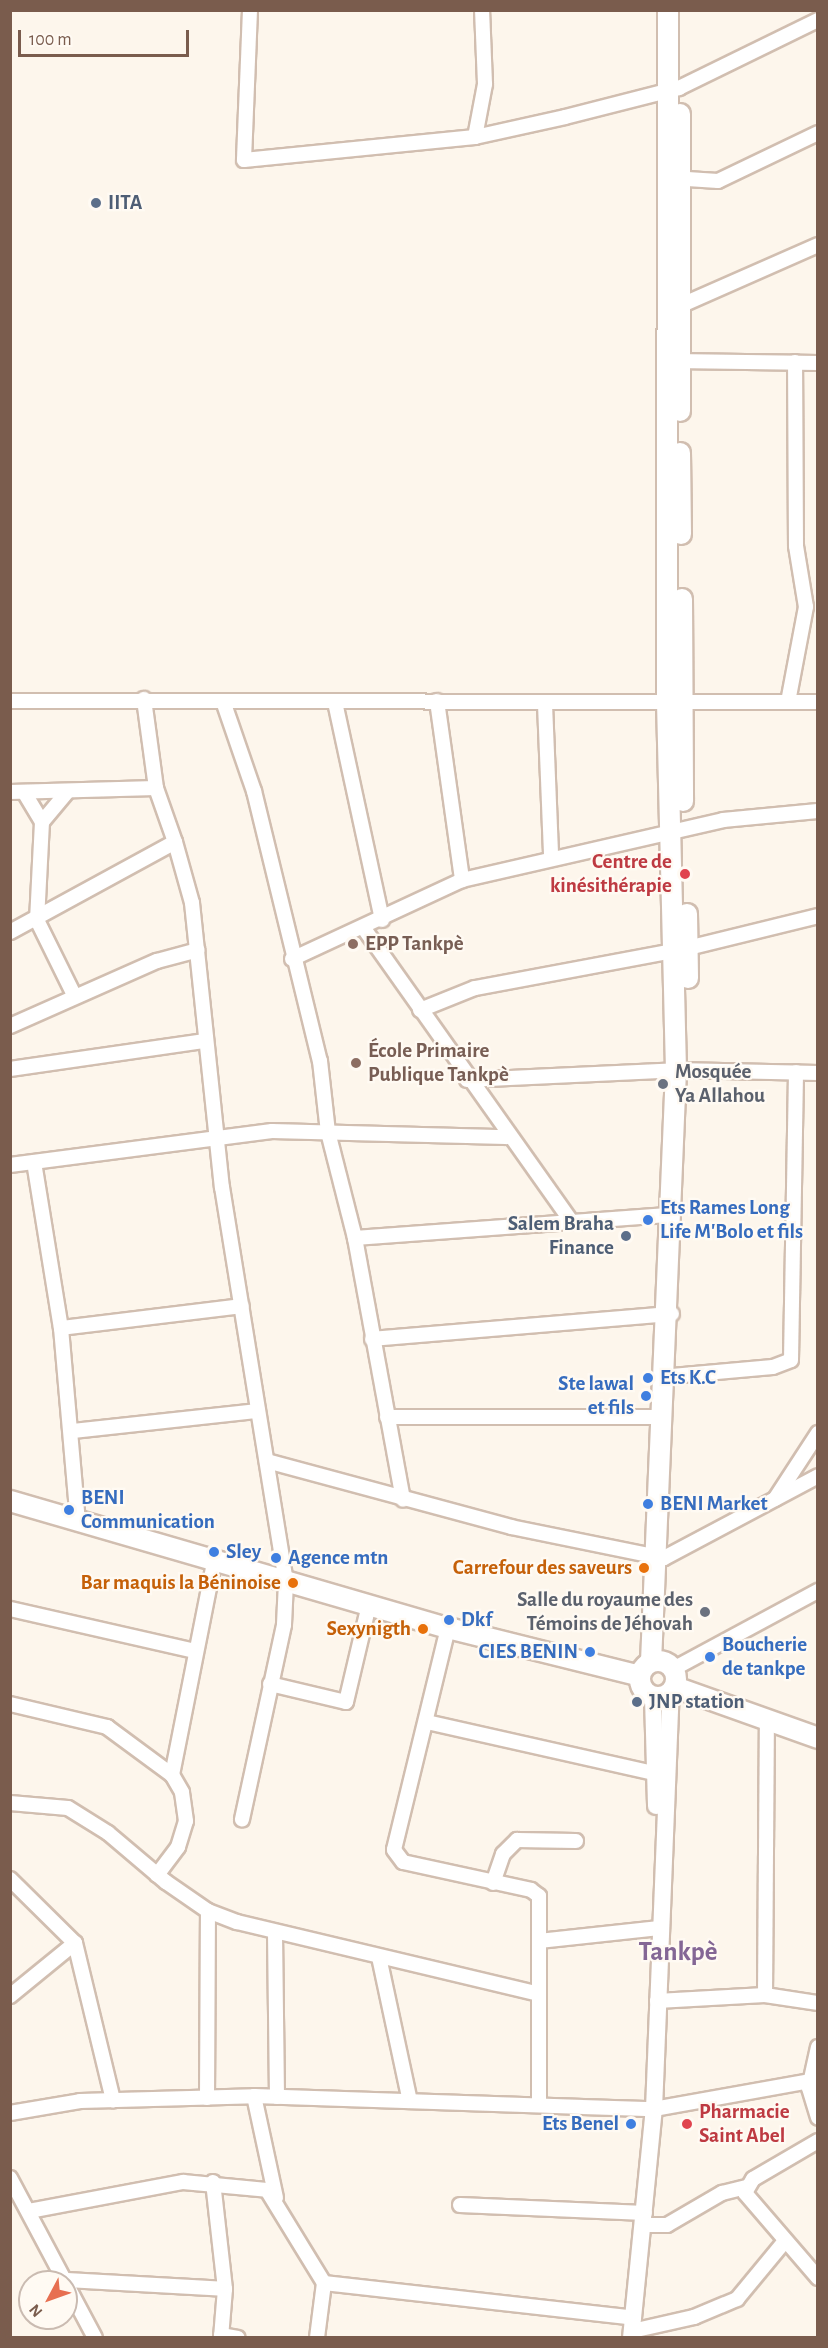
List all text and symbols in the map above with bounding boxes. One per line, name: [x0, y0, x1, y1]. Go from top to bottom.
scale bar: [21, 18, 192, 56]
text: 100 m: [29, 31, 72, 49]
place label: IITA: [108, 190, 142, 216]
marker: IITA: [89, 196, 103, 210]
place label: Centre de kinésithérapie: [550, 849, 672, 899]
marker: Centre de kinésithérapie: [676, 865, 694, 883]
place label: EPP Tankpè: [365, 931, 464, 957]
marker: EPP Tankpè: [346, 937, 360, 951]
place label: École Primaire Publique Tankpè: [368, 1038, 509, 1088]
marker: École Primaire Publique Tankpè: [349, 1056, 363, 1070]
place label: Mosquée Ya Allahou: [675, 1059, 765, 1109]
marker: Mosquée Ya Allahou: [656, 1077, 670, 1091]
place label: Ets Rames Long Life M'Bolo et fils: [660, 1195, 803, 1245]
place label: Salem Braha Finance: [508, 1211, 614, 1261]
marker: Ets Rames Long Life M'Bolo et fils: [641, 1213, 655, 1227]
marker: Salem Braha Finance: [619, 1229, 633, 1243]
place label: Ets K.C: [660, 1365, 716, 1391]
place label: Ste lawal et fils: [558, 1371, 634, 1421]
marker: Ets K.C: [641, 1371, 655, 1385]
marker: Ste lawal et fils: [639, 1389, 653, 1403]
place label: BENI Communication: [81, 1485, 215, 1535]
place label: BENI Market: [660, 1491, 767, 1517]
marker: BENI Market: [641, 1497, 655, 1511]
marker: BENI Communication: [62, 1503, 76, 1517]
place label: Sley: [226, 1539, 261, 1565]
marker: Sley: [207, 1545, 221, 1559]
place label: Agence mtn: [288, 1545, 388, 1571]
marker: Agence mtn: [269, 1551, 283, 1565]
place label: Carrefour des saveurs: [453, 1555, 632, 1581]
marker: Carrefour des saveurs: [637, 1561, 651, 1575]
place label: Bar maquis la Béninoise: [80, 1570, 281, 1596]
marker: Bar maquis la Béninoise: [286, 1576, 300, 1590]
place label: Salle du royaume des Témoins de Jéhovah: [517, 1587, 693, 1637]
marker: Salle du royaume des Témoins de Jéhovah: [698, 1605, 712, 1619]
place label: Dkf: [461, 1607, 492, 1633]
marker: Dkf: [442, 1613, 456, 1627]
place label: Sexynigth: [327, 1616, 411, 1642]
marker: Sexynigth: [416, 1622, 430, 1636]
place label: Boucherie de tankpe: [722, 1632, 807, 1682]
place label: CIES BENIN: [478, 1639, 578, 1665]
marker: CIES BENIN: [583, 1645, 597, 1659]
marker: Boucherie de tankpe: [703, 1650, 717, 1664]
place label: JNP station: [649, 1689, 745, 1715]
marker: JNP station: [630, 1695, 644, 1709]
district label: Tankpè: [638, 1936, 718, 1968]
place label: Pharmacie Saint Abel: [699, 2099, 790, 2149]
place label: Ets Benel: [542, 2111, 619, 2137]
marker: Ets Benel: [624, 2117, 638, 2131]
marker: Pharmacie Saint Abel: [680, 2117, 694, 2131]
north arrow: [18, 2270, 78, 2330]
text: N: [26, 2301, 46, 2320]

